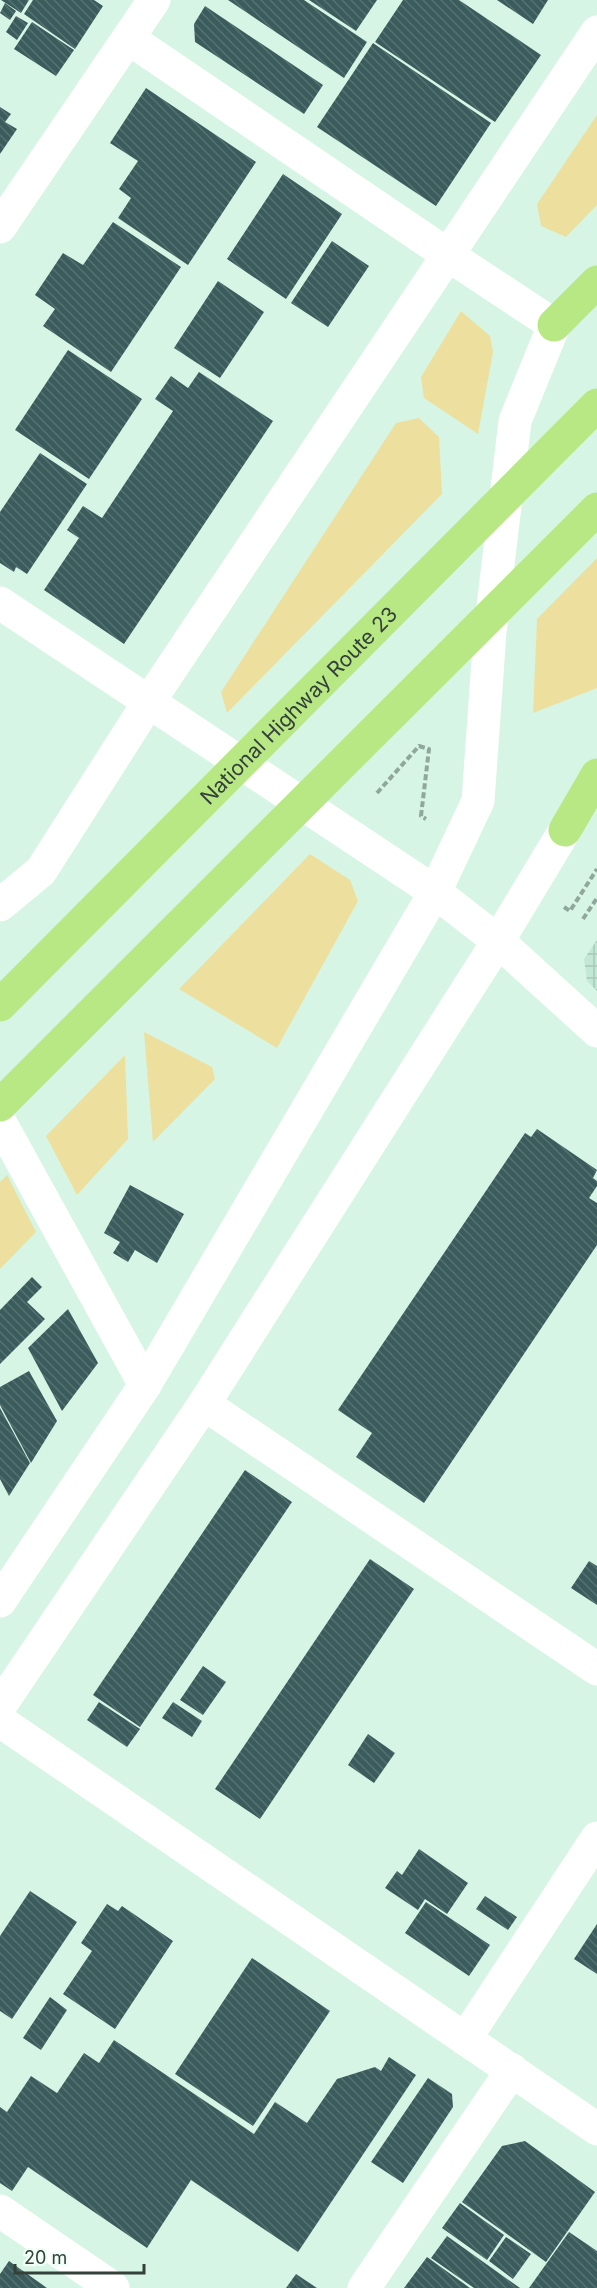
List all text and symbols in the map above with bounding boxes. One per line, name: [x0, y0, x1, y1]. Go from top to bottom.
street label: National Highway Route 23: [195, 601, 402, 809]
scale bar: [15, 2237, 144, 2275]
text: 20 m: [24, 2247, 67, 2268]

